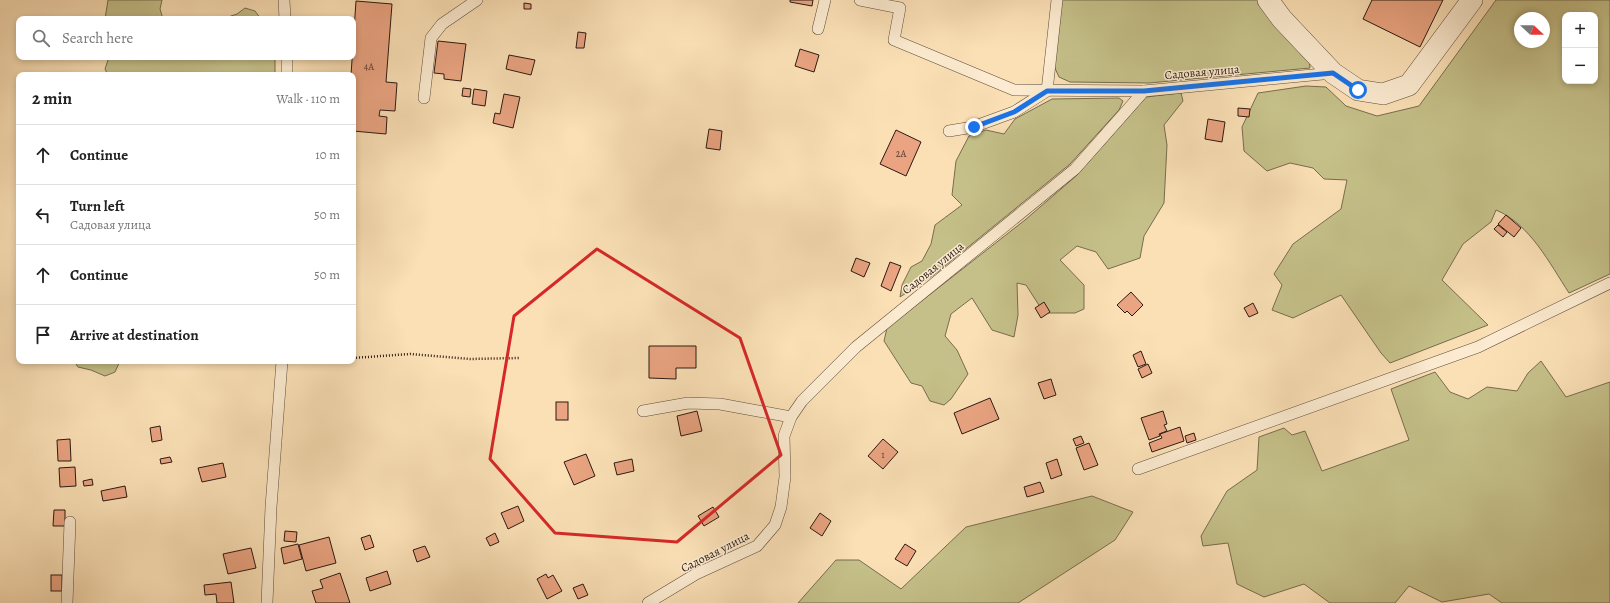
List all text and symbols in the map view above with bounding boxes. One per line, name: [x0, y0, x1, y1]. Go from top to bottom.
north arrow: [1514, 12, 1550, 48]
map controls: [1562, 12, 1598, 84]
button: +: [1562, 12, 1598, 48]
search box: [16, 16, 356, 60]
icon: search: [30, 27, 52, 49]
text: Search here: [62, 28, 133, 48]
button: −: [1562, 48, 1598, 84]
house number: 4А: [364, 60, 374, 73]
street label: Садовая улица: [1164, 61, 1241, 83]
route start: [1349, 81, 1367, 99]
text: 2 min: [32, 87, 72, 110]
text: Walk · 110 m: [276, 90, 340, 107]
route end: [965, 118, 983, 136]
icon: ahead: [32, 144, 54, 166]
text: Continue: [70, 145, 128, 165]
text: 10 m: [315, 146, 340, 163]
house number: 2А: [896, 147, 906, 160]
text: Turn left: [70, 196, 125, 216]
icon: left: [32, 204, 54, 226]
text: 50 m: [314, 206, 340, 223]
text: Садовая улица: [70, 216, 151, 233]
street label: Садовая улица: [899, 238, 968, 298]
icon: ahead: [32, 264, 54, 286]
text: Continue: [70, 265, 128, 285]
text: 50 m: [314, 266, 340, 283]
icon: arrive: [32, 324, 54, 346]
text: Arrive at destination: [70, 325, 199, 345]
house number: 1: [881, 448, 885, 461]
street label: Садовая улица: [678, 528, 752, 576]

